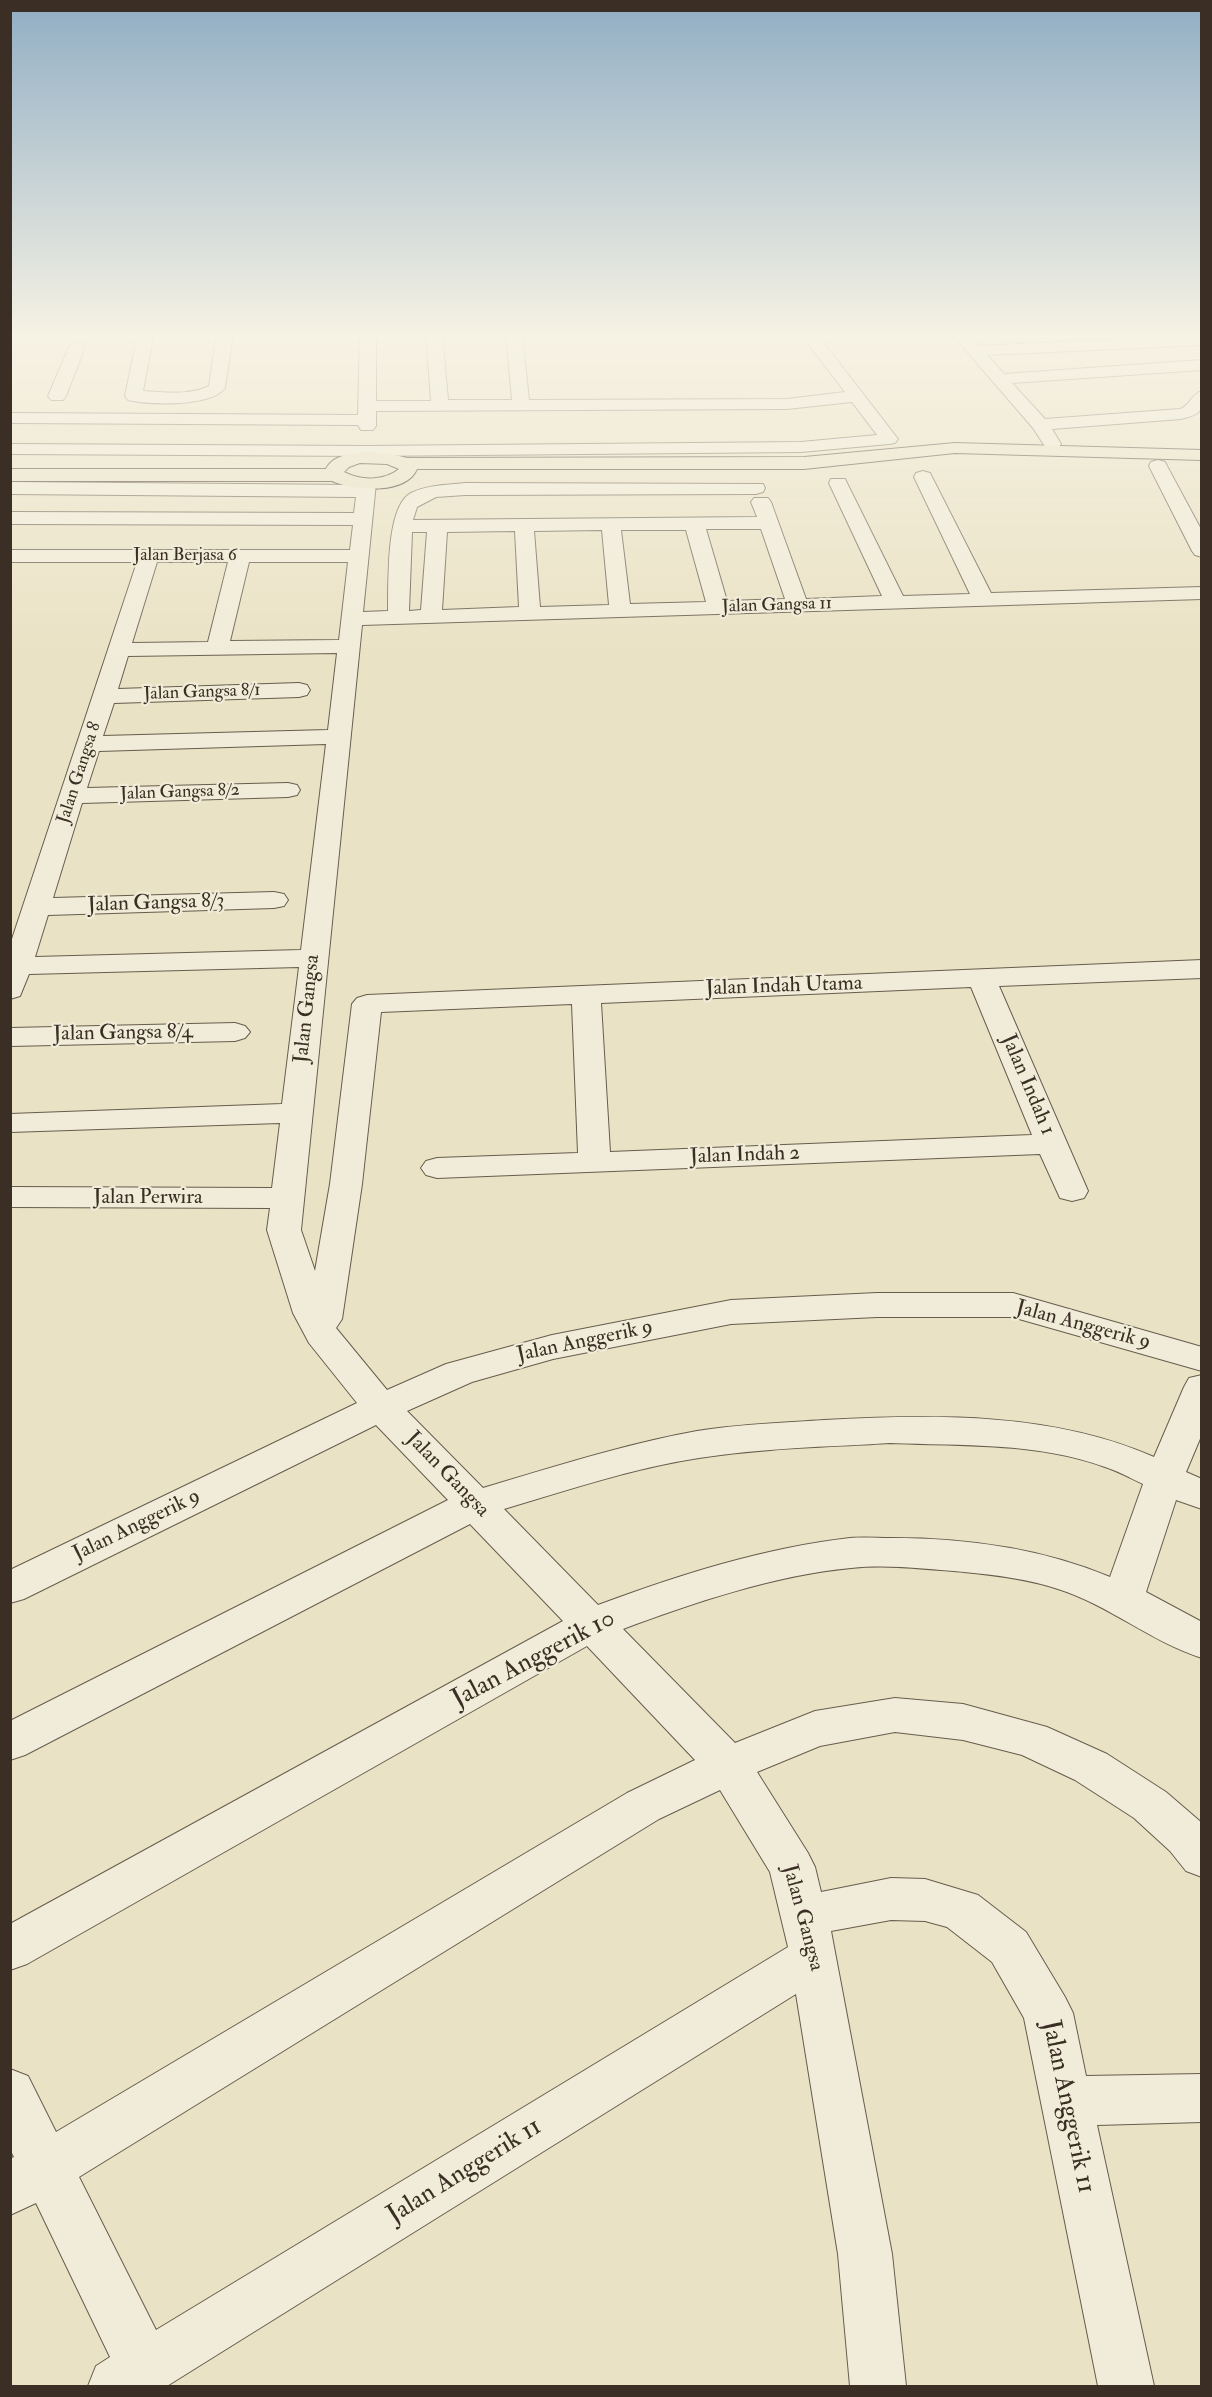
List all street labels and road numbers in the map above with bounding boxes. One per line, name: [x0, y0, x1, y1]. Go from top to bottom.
street label: Jalan Berjasa 6: [133, 545, 237, 567]
street label: Jalan Gangsa 11: [722, 593, 832, 619]
street label: Jalan Gangsa 8/1: [143, 680, 261, 706]
street label: Jalan Gangsa 8: [53, 719, 107, 827]
street label: Jalan Gangsa 8/2: [120, 780, 240, 806]
street label: Jalan Gangsa 8/3: [87, 889, 225, 919]
street label: Jalan Gangsa: [290, 953, 326, 1065]
street label: Jalan Indah Utama: [705, 972, 863, 1002]
street label: Jalan Gangsa 8/4: [53, 1020, 193, 1048]
street label: Jalan Indah 1: [994, 1031, 1060, 1139]
street label: Jalan Indah 2: [689, 1141, 801, 1171]
street label: Jalan Perwira: [93, 1185, 203, 1211]
street label: Jalan Anggerik 9: [1013, 1296, 1153, 1356]
street label: Jalan Anggerik 9: [515, 1315, 655, 1369]
street label: Jalan Gangsa: [400, 1427, 494, 1523]
street label: Jalan Anggerik 9: [69, 1484, 205, 1568]
street label: Jalan Anggerik 10: [447, 1604, 621, 1716]
street label: Jalan Gangsa: [776, 1862, 828, 1974]
street label: Jalan Anggerik 11: [1033, 2018, 1101, 2196]
street label: Jalan Anggerik 11: [382, 2112, 548, 2232]

